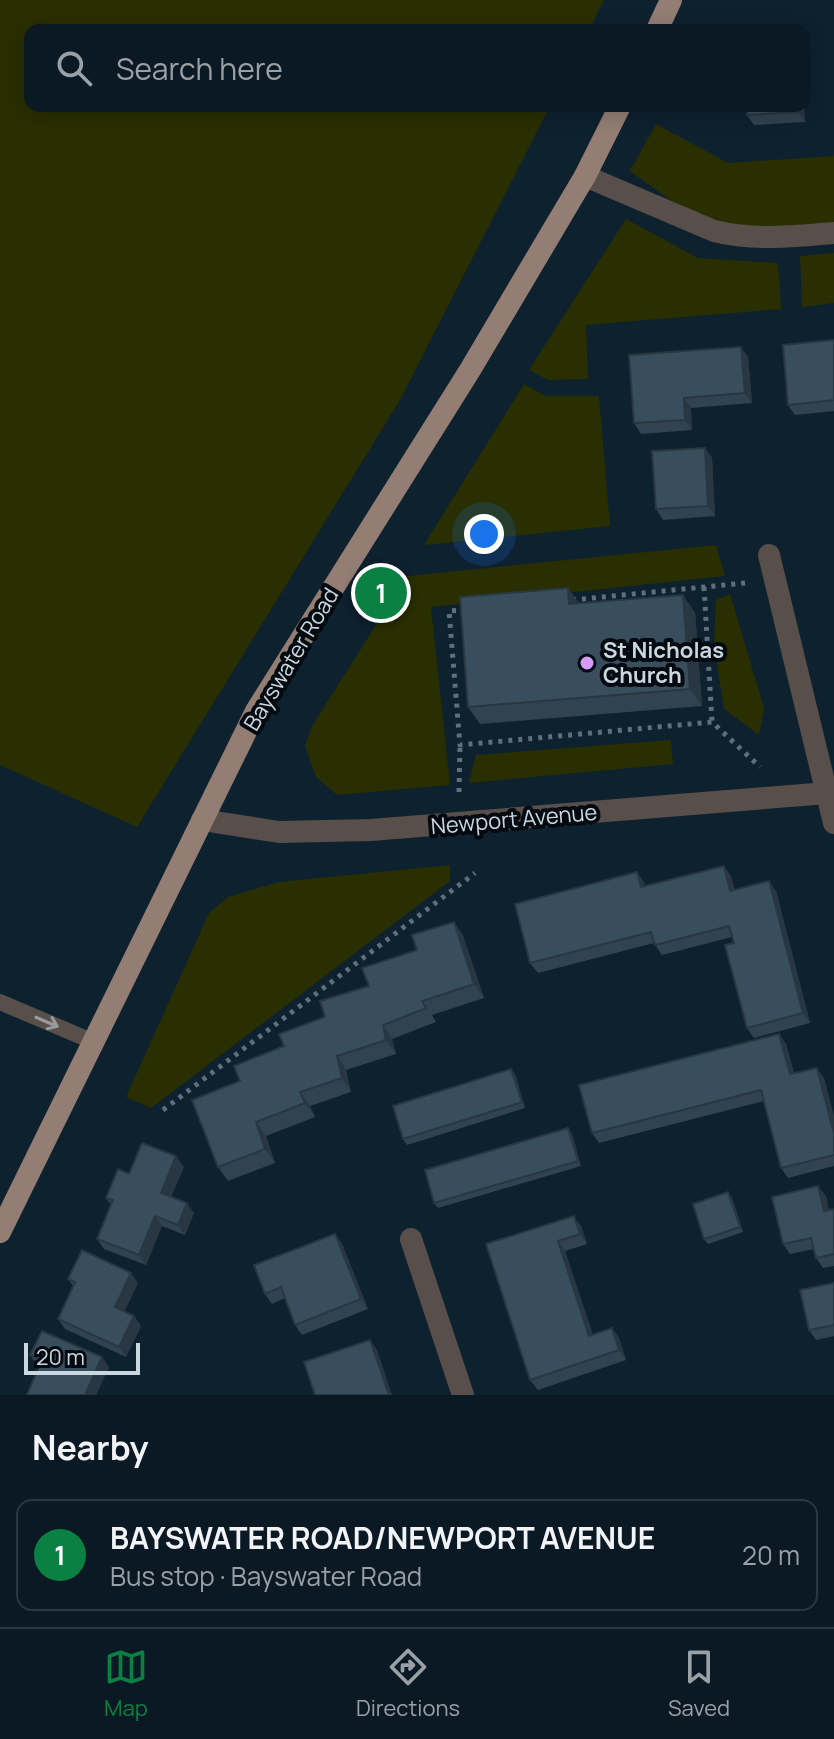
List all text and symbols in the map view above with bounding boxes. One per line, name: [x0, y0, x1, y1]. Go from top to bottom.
search box: [24, 24, 810, 112]
icon: search: [52, 46, 96, 90]
text: Search here: [116, 48, 283, 89]
your location: [464, 514, 504, 554]
pin: 1: [355, 563, 407, 623]
street label: Bayswater Road: [236, 582, 346, 736]
place label: St Nicholas Church: [603, 635, 724, 690]
marker: St Nicholas Church: [578, 654, 596, 672]
street label: Newport Avenue: [430, 797, 599, 841]
one-way arrow: [34, 1015, 59, 1030]
scale bar: [24, 1339, 140, 1375]
text: 20 m: [36, 1342, 85, 1372]
text: Nearby: [32, 1424, 148, 1470]
text: BAYSWATER ROAD/NEWPORT AVENUE: [110, 1517, 655, 1558]
text: 1: [54, 1537, 66, 1573]
text: 20 m: [742, 1537, 800, 1573]
text: Bus stop · Bayswater Road: [110, 1558, 422, 1594]
tab: Map: [104, 1645, 148, 1723]
tab: Directions: [356, 1645, 460, 1723]
tab: Saved: [668, 1645, 730, 1723]

